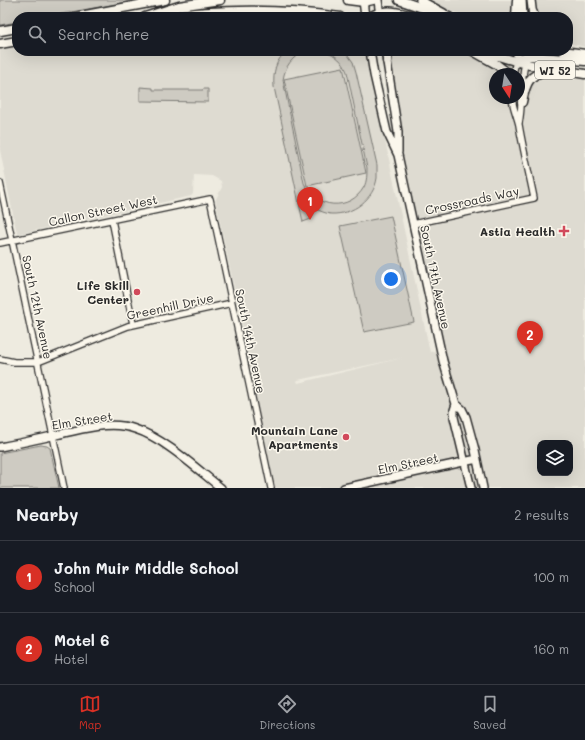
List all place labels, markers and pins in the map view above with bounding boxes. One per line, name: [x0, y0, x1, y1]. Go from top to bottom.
pin: 1: [297, 187, 323, 220]
place label: Astia Health: [480, 223, 555, 239]
marker: Astia Health: [558, 225, 570, 237]
place label: Life Skill Center: [77, 277, 129, 307]
marker: Life Skill Center: [132, 287, 142, 297]
pin: 2: [517, 321, 543, 354]
place label: Mountain Lane Apartments: [251, 422, 338, 452]
marker: Mountain Lane Apartments: [341, 432, 351, 442]

